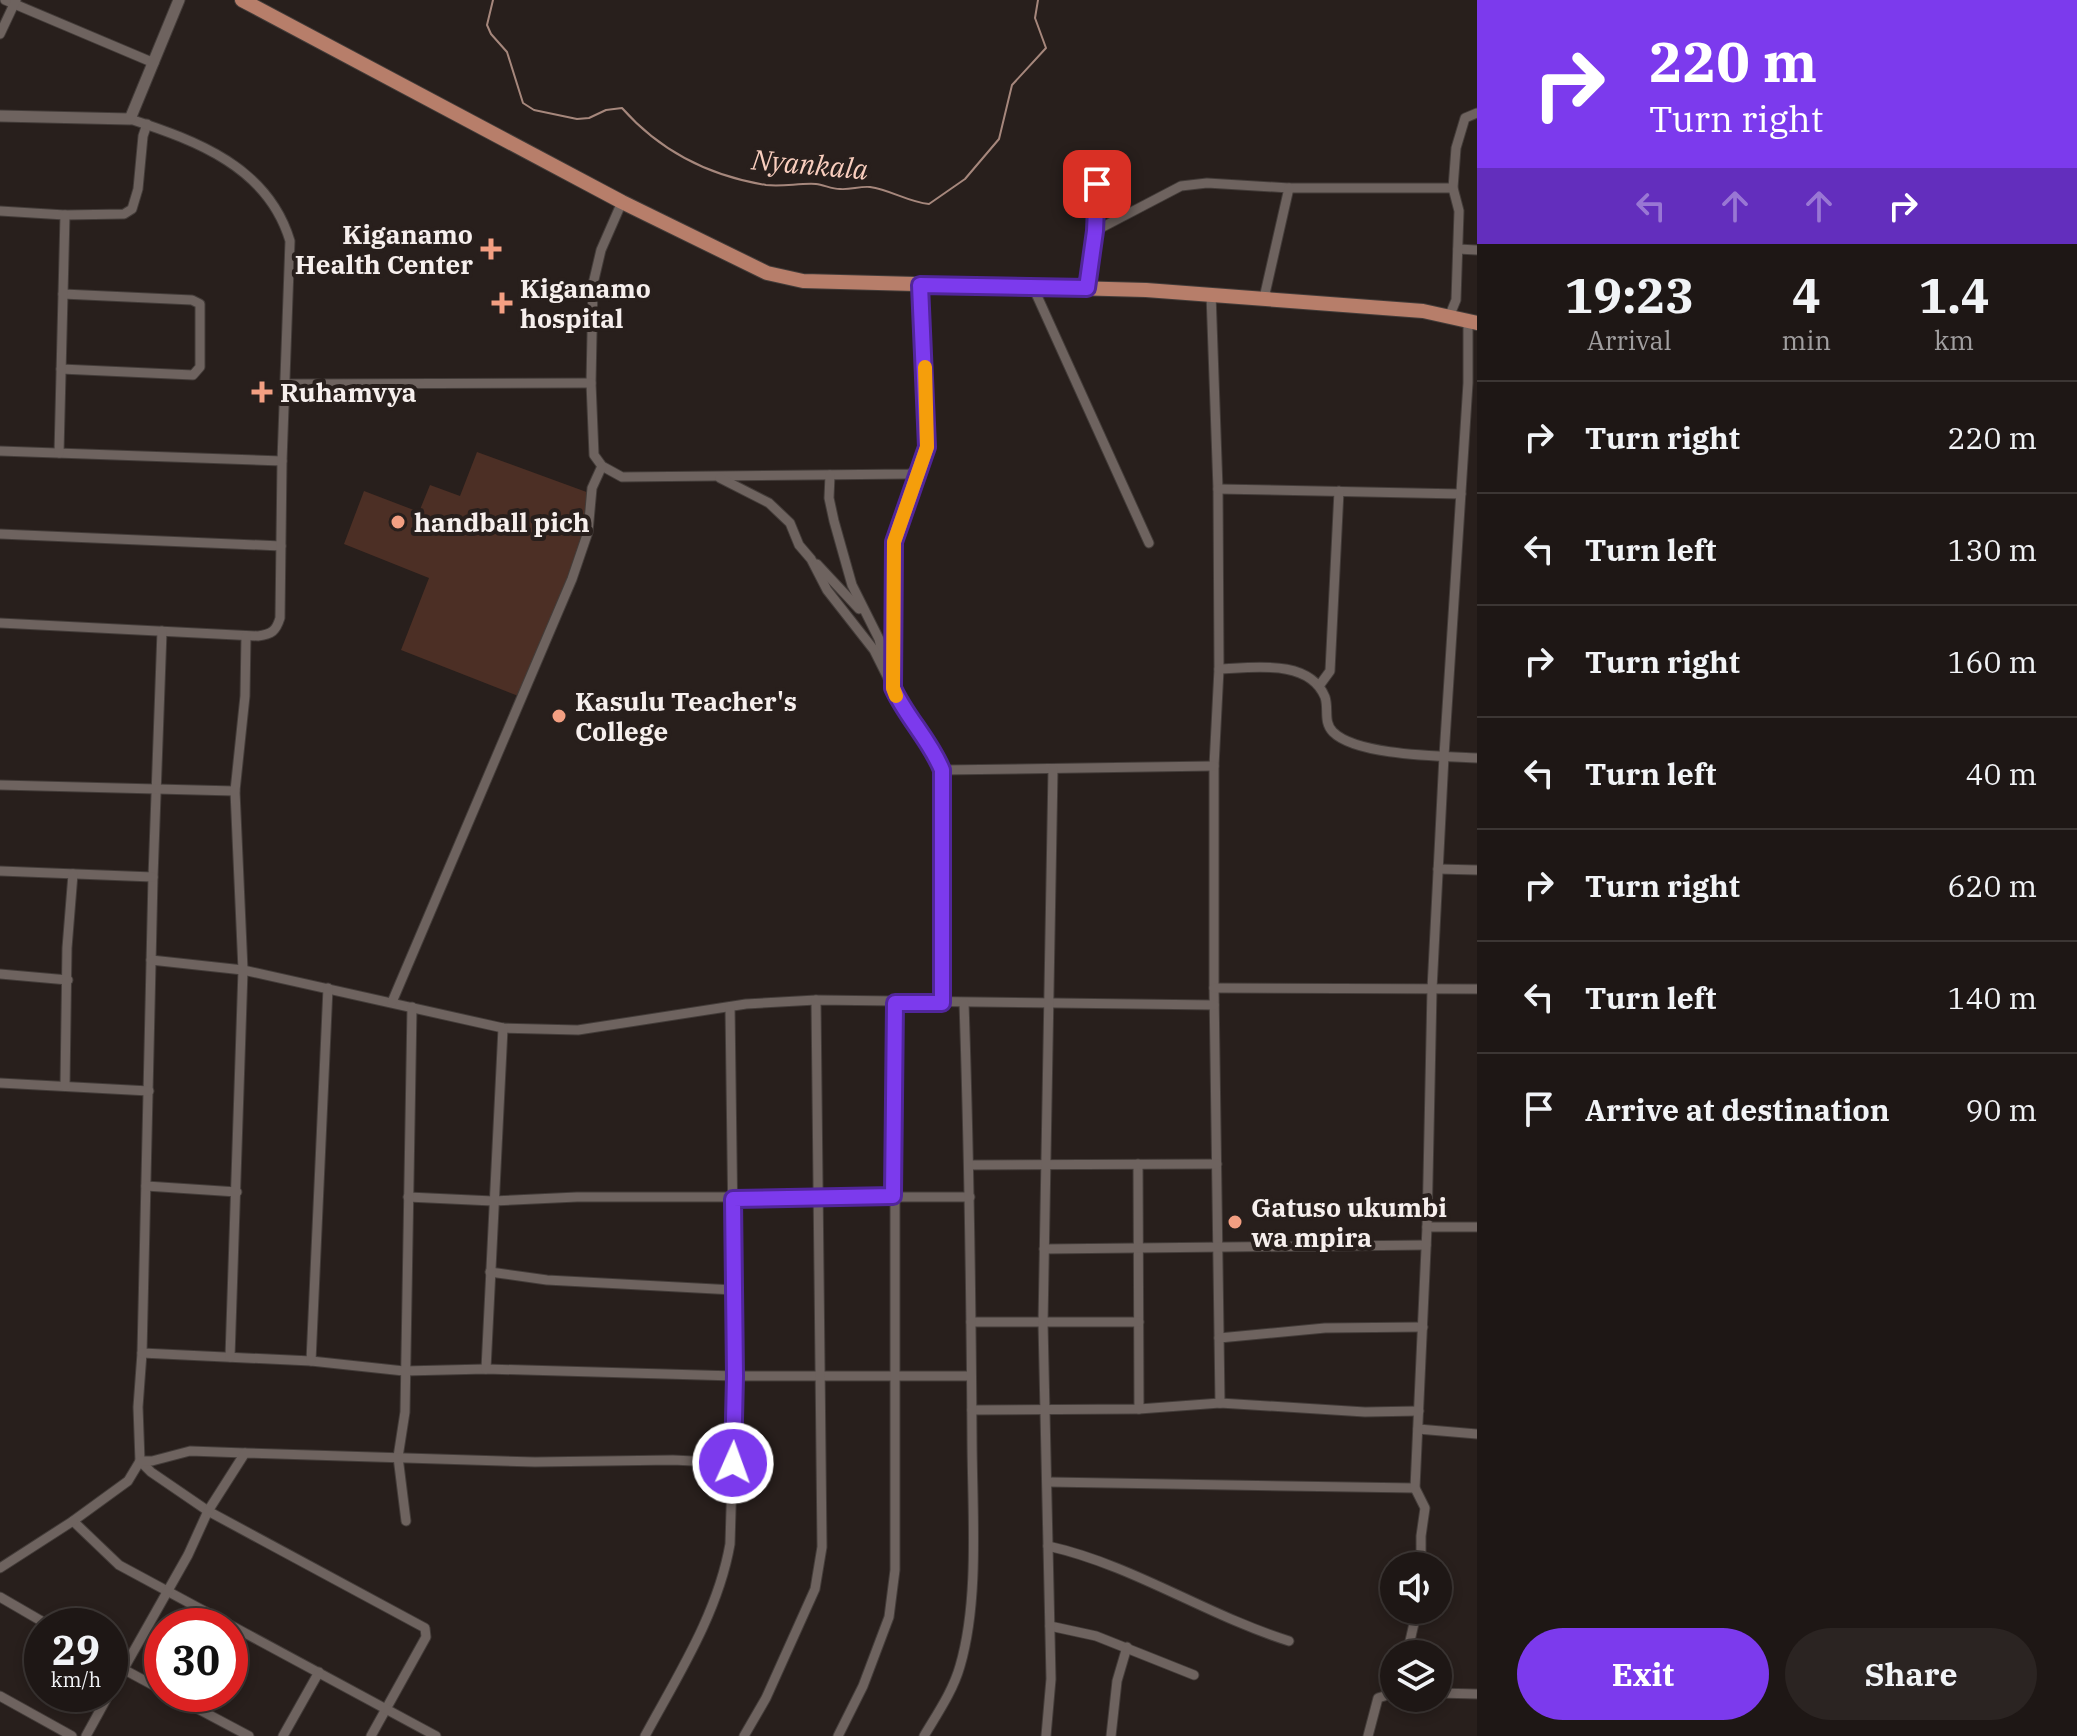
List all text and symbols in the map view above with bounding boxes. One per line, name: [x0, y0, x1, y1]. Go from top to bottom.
text: 220 m: [1649, 25, 1817, 97]
icon: right: [1517, 32, 1621, 136]
text: Turn right: [1649, 95, 1823, 142]
water label: Nyankala: [749, 140, 870, 188]
pin: [1063, 150, 1131, 218]
icon: arrive: [1075, 162, 1119, 206]
icon: left: [1629, 184, 1673, 228]
icon: ahead: [1713, 184, 1757, 228]
icon: ahead: [1797, 184, 1841, 228]
icon: right: [1881, 184, 1925, 228]
place label: Kiganamo Health Center: [295, 217, 473, 281]
marker: Kiganamo Health Center: [480, 238, 502, 260]
text: 19:23: [1564, 264, 1694, 326]
text: 4: [1792, 264, 1821, 326]
text: 1.4: [1918, 264, 1990, 326]
place label: Kiganamo hospital: [520, 271, 651, 335]
marker: Kiganamo hospital: [491, 292, 513, 314]
text: Arrival: [1587, 323, 1672, 357]
text: min: [1782, 323, 1831, 357]
text: km: [1934, 323, 1974, 357]
place label: Ruhamvya: [280, 375, 417, 409]
marker: Ruhamvya: [251, 381, 273, 403]
icon: right: [1517, 415, 1561, 459]
text: Turn right: [1585, 418, 1740, 457]
text: 220 m: [1947, 418, 2037, 457]
place label: handball pich: [414, 505, 590, 539]
marker: handball pich: [389, 513, 407, 531]
icon: left: [1517, 527, 1561, 571]
text: Turn left: [1585, 530, 1717, 569]
text: 130 m: [1947, 530, 2037, 569]
icon: right: [1517, 639, 1561, 683]
text: Turn right: [1585, 642, 1740, 681]
text: 160 m: [1947, 642, 2037, 681]
place label: Kasulu Teacher's College: [575, 684, 797, 748]
marker: Kasulu Teacher's College: [550, 707, 568, 725]
icon: left: [1517, 751, 1561, 795]
text: Turn left: [1585, 754, 1717, 793]
text: 40 m: [1965, 754, 2037, 793]
icon: right: [1517, 863, 1561, 907]
text: Turn right: [1585, 866, 1740, 905]
text: 620 m: [1947, 866, 2037, 905]
icon: left: [1517, 975, 1561, 1019]
text: Turn left: [1585, 978, 1717, 1017]
text: 140 m: [1947, 978, 2037, 1017]
icon: arrive: [1517, 1087, 1561, 1131]
text: Arrive at destination: [1585, 1090, 1890, 1129]
text: 90 m: [1965, 1090, 2037, 1129]
place label: Gatuso ukumbi wa mpira: [1251, 1190, 1447, 1254]
marker: Gatuso ukumbi wa mpira: [1226, 1213, 1244, 1231]
position arrow: [691, 1421, 775, 1505]
map controls: [1380, 1552, 1452, 1712]
button: sound: [1380, 1552, 1452, 1624]
speed limit sign: 30: [144, 1608, 248, 1712]
text: 29: [52, 1624, 100, 1676]
button: Exit: [1517, 1628, 1769, 1720]
button: Share: [1785, 1628, 2037, 1720]
button: layers: [1380, 1640, 1452, 1712]
text: km/h: [51, 1666, 101, 1693]

